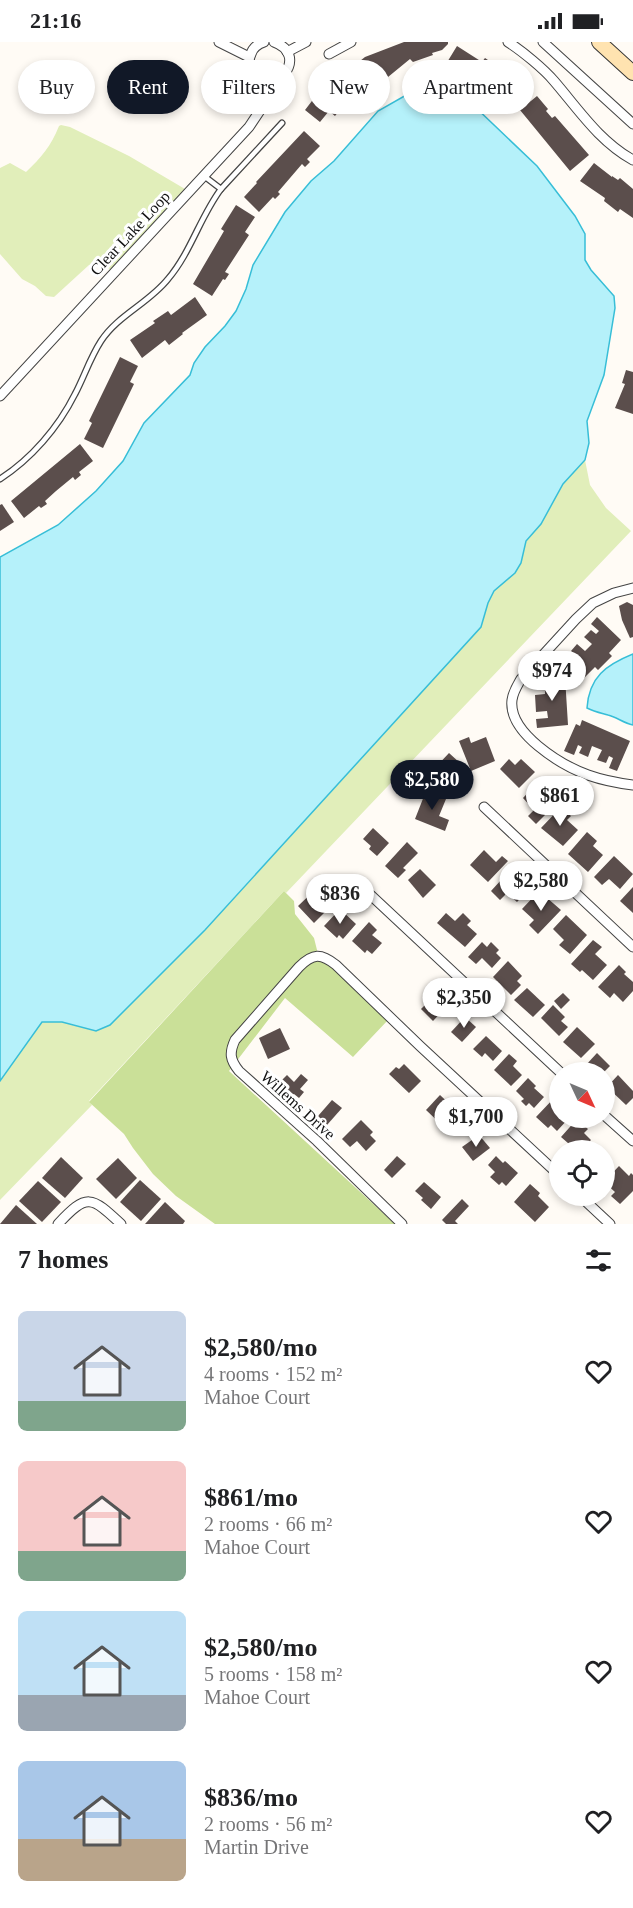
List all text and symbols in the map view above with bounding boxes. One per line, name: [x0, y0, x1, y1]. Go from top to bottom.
text: 21:16: [30, 8, 81, 33]
chip: Buy: [18, 60, 95, 114]
chip: Rent: [107, 60, 189, 114]
chip: Filters: [201, 60, 296, 114]
chip: New: [308, 60, 390, 114]
chip: Apartment: [402, 60, 534, 114]
street label: Clear Lake Loop: [87, 188, 174, 279]
pin: $974: [516, 651, 588, 702]
text: $974: [532, 659, 572, 681]
pin: $2,580: [383, 760, 481, 811]
text: $2,580: [405, 768, 460, 790]
pin: $861: [524, 776, 596, 827]
text: $861: [540, 784, 580, 806]
pin: $2,580: [492, 861, 590, 912]
text: $2,580: [514, 869, 569, 891]
pin: $836: [304, 874, 376, 925]
text: $836: [320, 882, 360, 904]
pin: $2,350: [415, 978, 513, 1029]
text: $2,350: [437, 986, 492, 1008]
north arrow: [549, 1062, 615, 1128]
map controls: [549, 1062, 615, 1206]
street label: Willems Drive: [257, 1067, 339, 1143]
pin: $1,700: [427, 1097, 525, 1148]
text: $1,700: [449, 1105, 504, 1127]
button: locate: [549, 1140, 615, 1206]
icon: filters: [582, 1244, 615, 1277]
text: 7 homes: [18, 1245, 108, 1274]
text: $2,580/mo: [204, 1333, 317, 1362]
icon: home: [66, 1335, 138, 1407]
icon: heart: [582, 1355, 615, 1388]
text: 4 rooms · 152 m²: [204, 1363, 342, 1385]
text: Mahoe Court: [204, 1386, 310, 1408]
text: $861/mo: [204, 1483, 298, 1512]
icon: home: [66, 1485, 138, 1557]
icon: heart: [582, 1505, 615, 1538]
text: 2 rooms · 66 m²: [204, 1513, 332, 1535]
text: Mahoe Court: [204, 1536, 310, 1558]
text: $2,580/mo: [204, 1633, 317, 1662]
icon: home: [66, 1635, 138, 1707]
icon: heart: [582, 1655, 615, 1688]
text: 5 rooms · 158 m²: [204, 1663, 342, 1685]
text: Mahoe Court: [204, 1686, 310, 1708]
text: $836/mo: [204, 1783, 298, 1812]
icon: home: [66, 1785, 138, 1857]
icon: heart: [582, 1805, 615, 1838]
text: 2 rooms · 56 m²: [204, 1813, 332, 1835]
text: Martin Drive: [204, 1836, 309, 1858]

